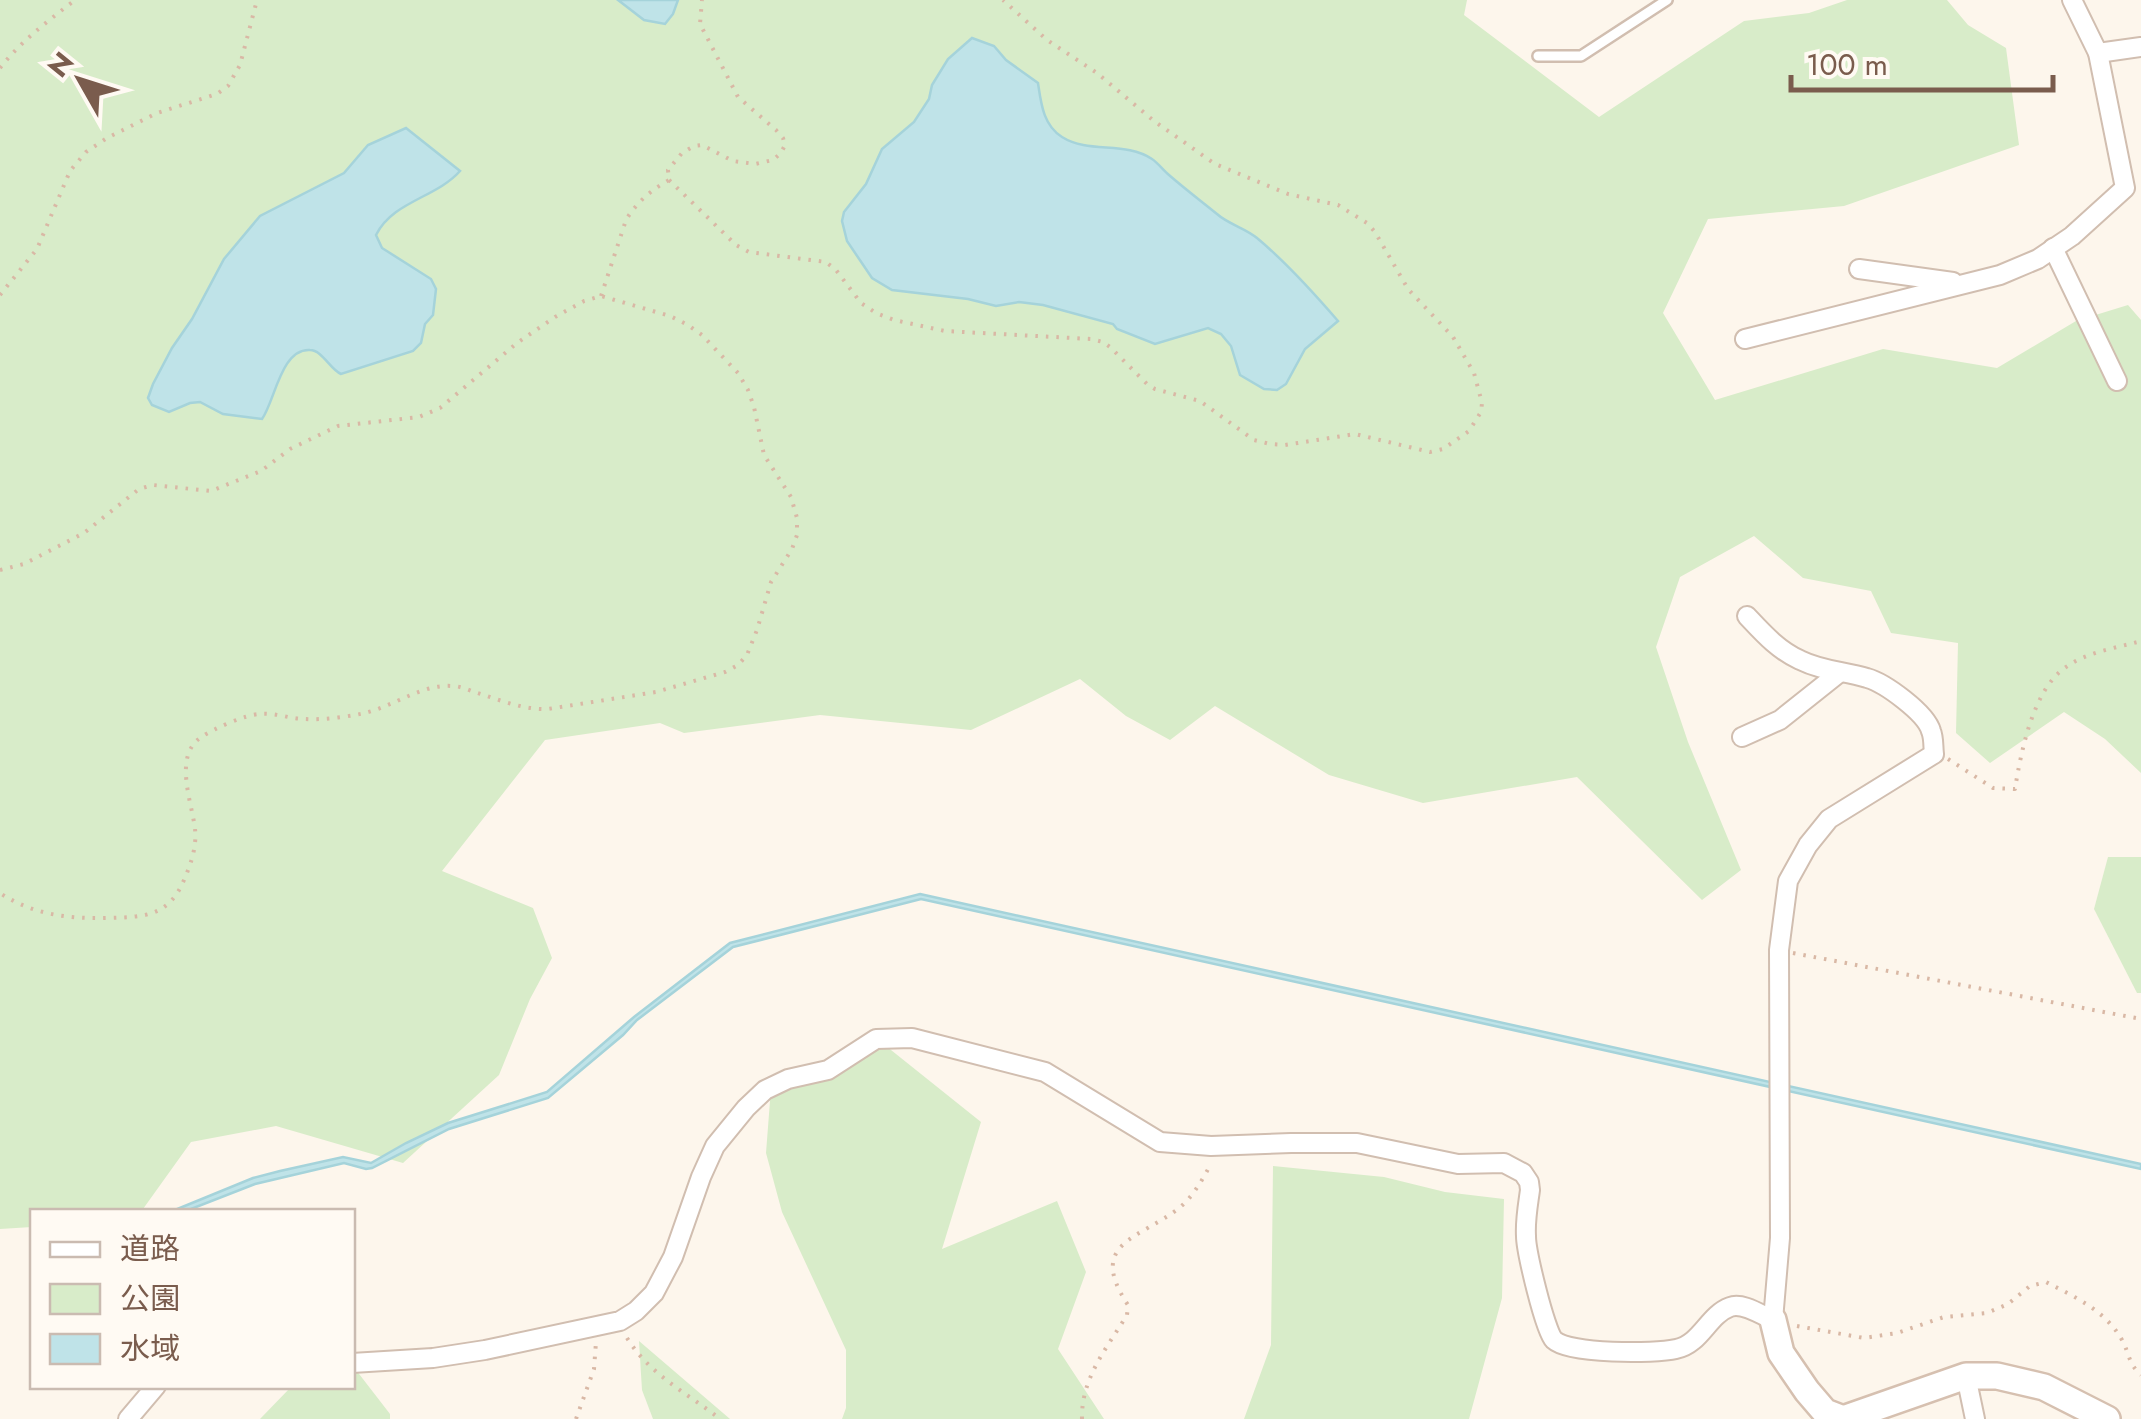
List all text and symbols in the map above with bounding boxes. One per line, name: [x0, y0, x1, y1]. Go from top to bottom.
north arrow: [30, 30, 130, 130]
scale bar: [1791, 30, 2054, 92]
text: N: [38, 43, 84, 86]
text: 100 m: [1806, 43, 1888, 86]
legend: [30, 1209, 355, 1389]
text: 道路: [120, 1227, 180, 1270]
text: 公園: [120, 1277, 180, 1320]
text: 水域: [120, 1327, 180, 1370]

